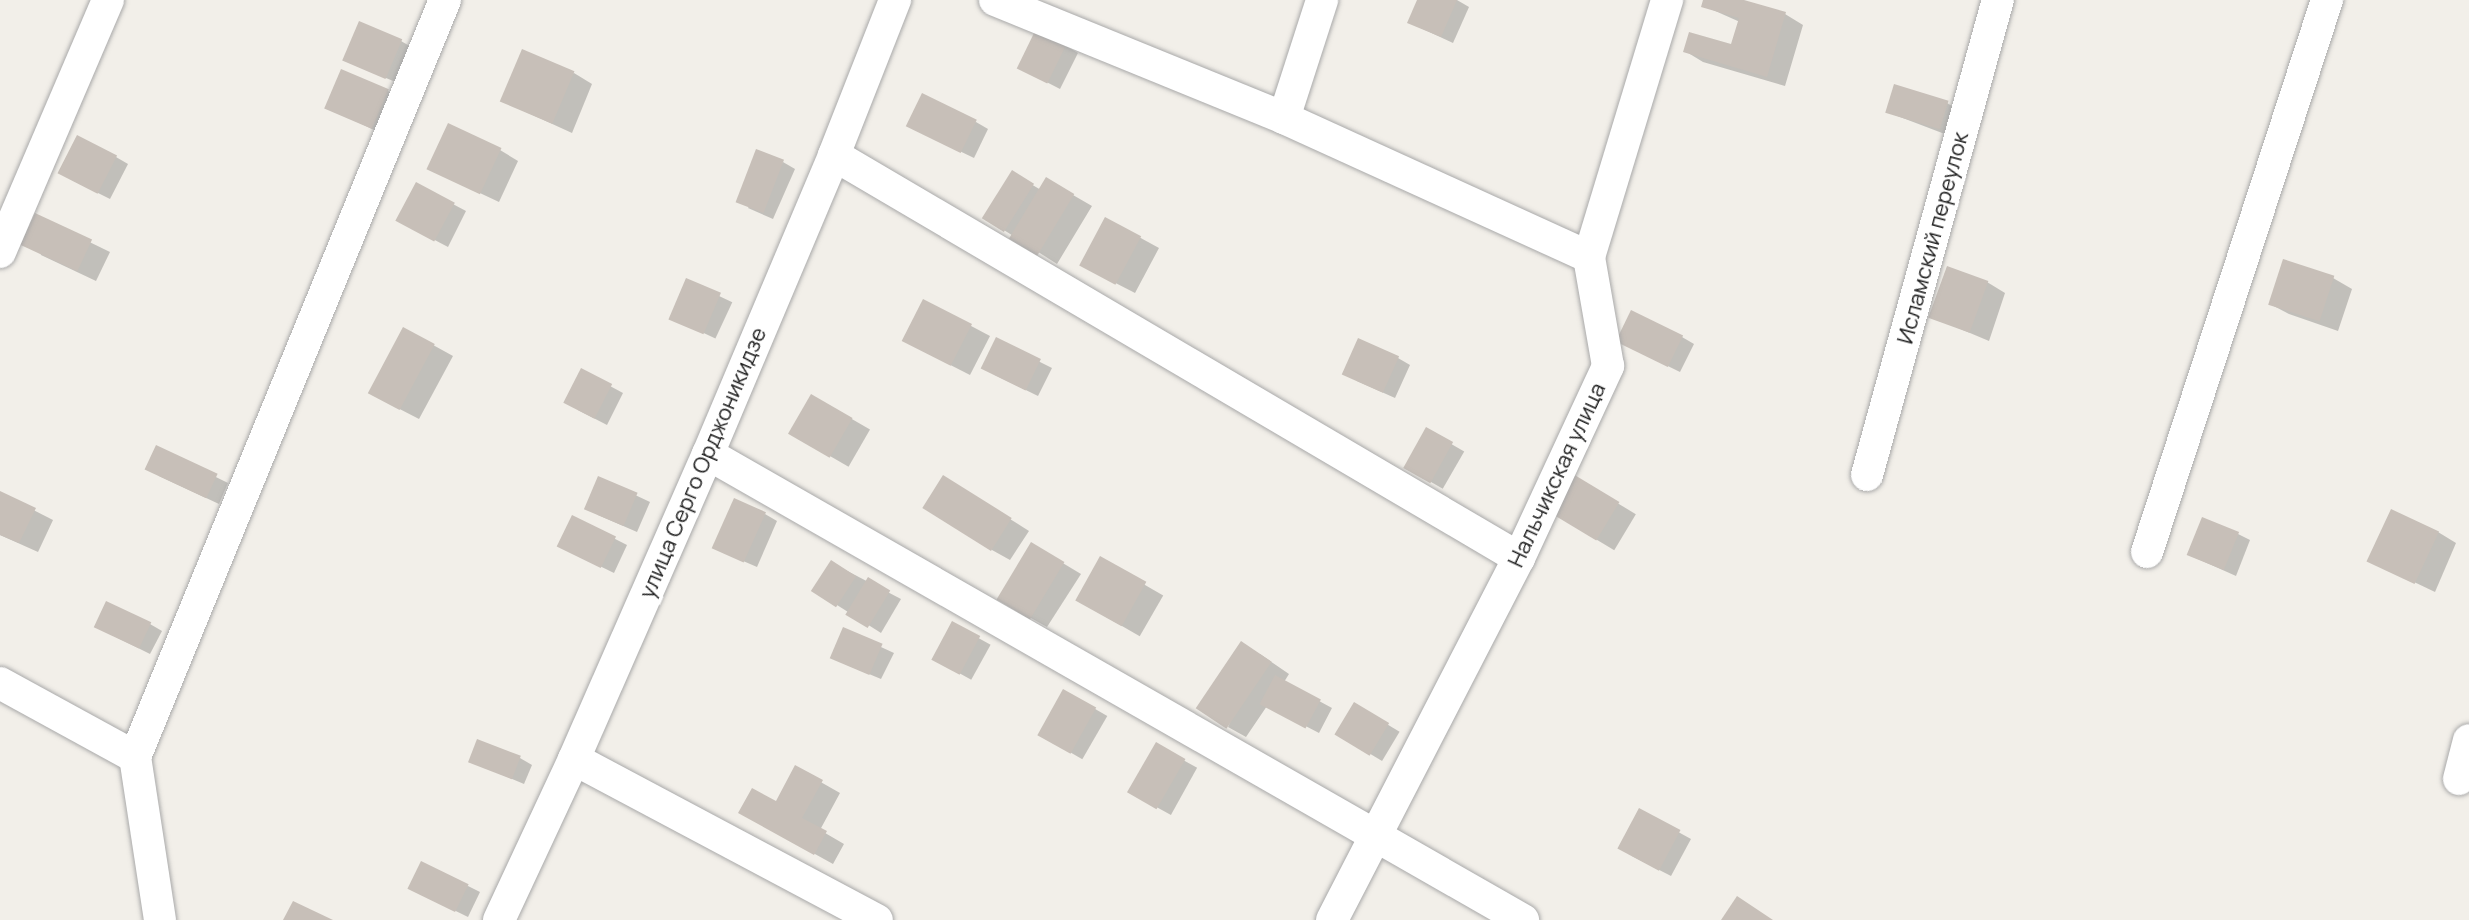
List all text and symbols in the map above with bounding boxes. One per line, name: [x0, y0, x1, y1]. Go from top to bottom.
street label: Исламский переулок: [1892, 129, 1974, 347]
street label: улица Серго Орджоникидзе: [634, 324, 772, 602]
street label: Нальчикская улица: [1503, 379, 1611, 571]

